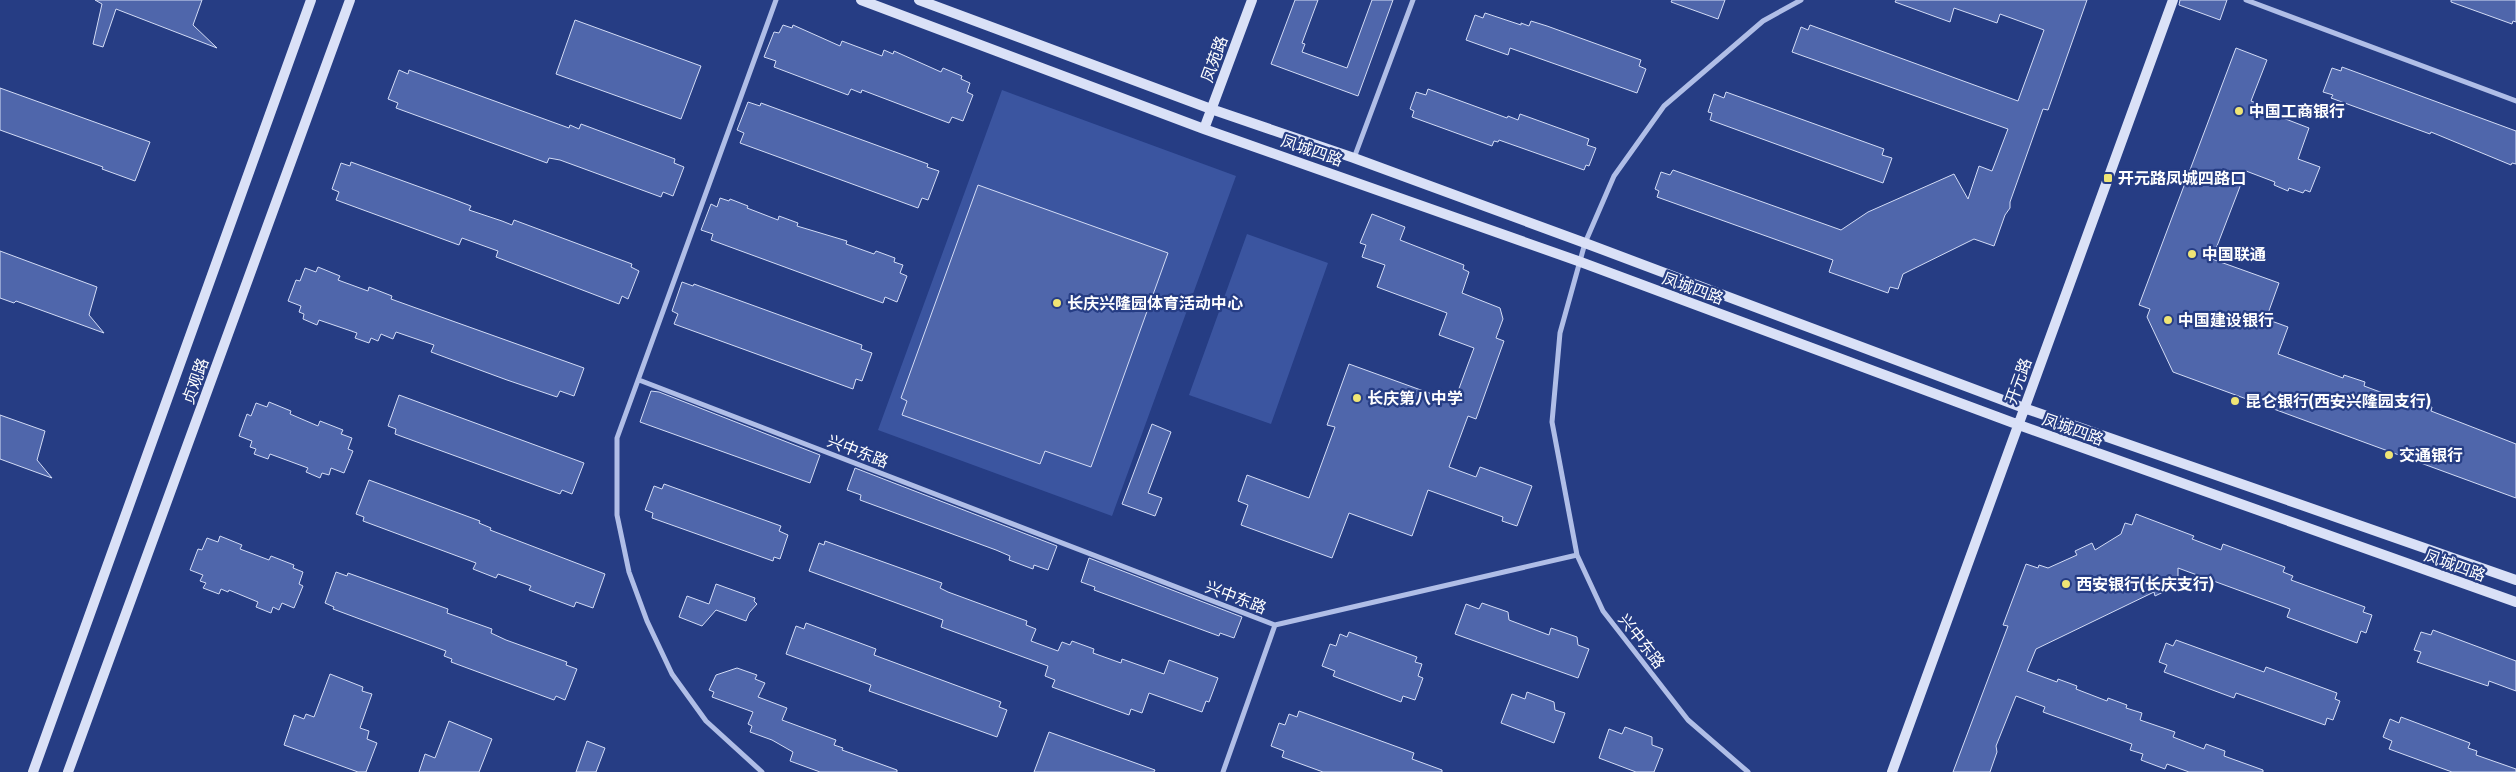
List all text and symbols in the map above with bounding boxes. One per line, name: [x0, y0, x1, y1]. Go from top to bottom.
street label: 凤苑路: [1197, 33, 1232, 85]
place label: 中国工商银行: [2249, 102, 2345, 121]
marker: 中国工商银行: [2233, 105, 2245, 117]
street label: 凤城四路: [1278, 131, 1345, 170]
place label: 开元路凤城四路口: [2118, 169, 2246, 188]
marker: 开元路凤城四路口: [2102, 172, 2114, 184]
place label: 中国联通: [2202, 245, 2266, 264]
marker: 中国联通: [2186, 248, 2198, 260]
street label: 凤城四路: [1660, 269, 1726, 308]
place label: 长庆兴隆园体育活动中心: [1067, 294, 1243, 313]
marker: 长庆兴隆园体育活动中心: [1051, 297, 1063, 309]
place label: 中国建设银行: [2178, 311, 2274, 330]
marker: 中国建设银行: [2162, 314, 2174, 326]
street label: 贞观路: [178, 355, 213, 407]
street label: 开元路: [2001, 355, 2036, 407]
place label: 长庆第八中学: [1367, 389, 1463, 408]
marker: 长庆第八中学: [1351, 392, 1363, 404]
place label: 昆仑银行(西安兴隆园支行): [2245, 392, 2431, 411]
marker: 昆仑银行(西安兴隆园支行): [2229, 395, 2241, 407]
street label: 凤城四路: [2040, 410, 2106, 449]
street label: 兴中东路: [825, 431, 891, 472]
place label: 交通银行: [2399, 446, 2463, 465]
marker: 交通银行: [2383, 449, 2395, 461]
street label: 凤城四路: [2422, 546, 2488, 585]
place label: 西安银行(长庆支行): [2076, 575, 2214, 594]
street label: 兴中东路: [1203, 577, 1269, 618]
marker: 西安银行(长庆支行): [2060, 578, 2072, 590]
street label: 兴中东路: [1614, 610, 1669, 672]

